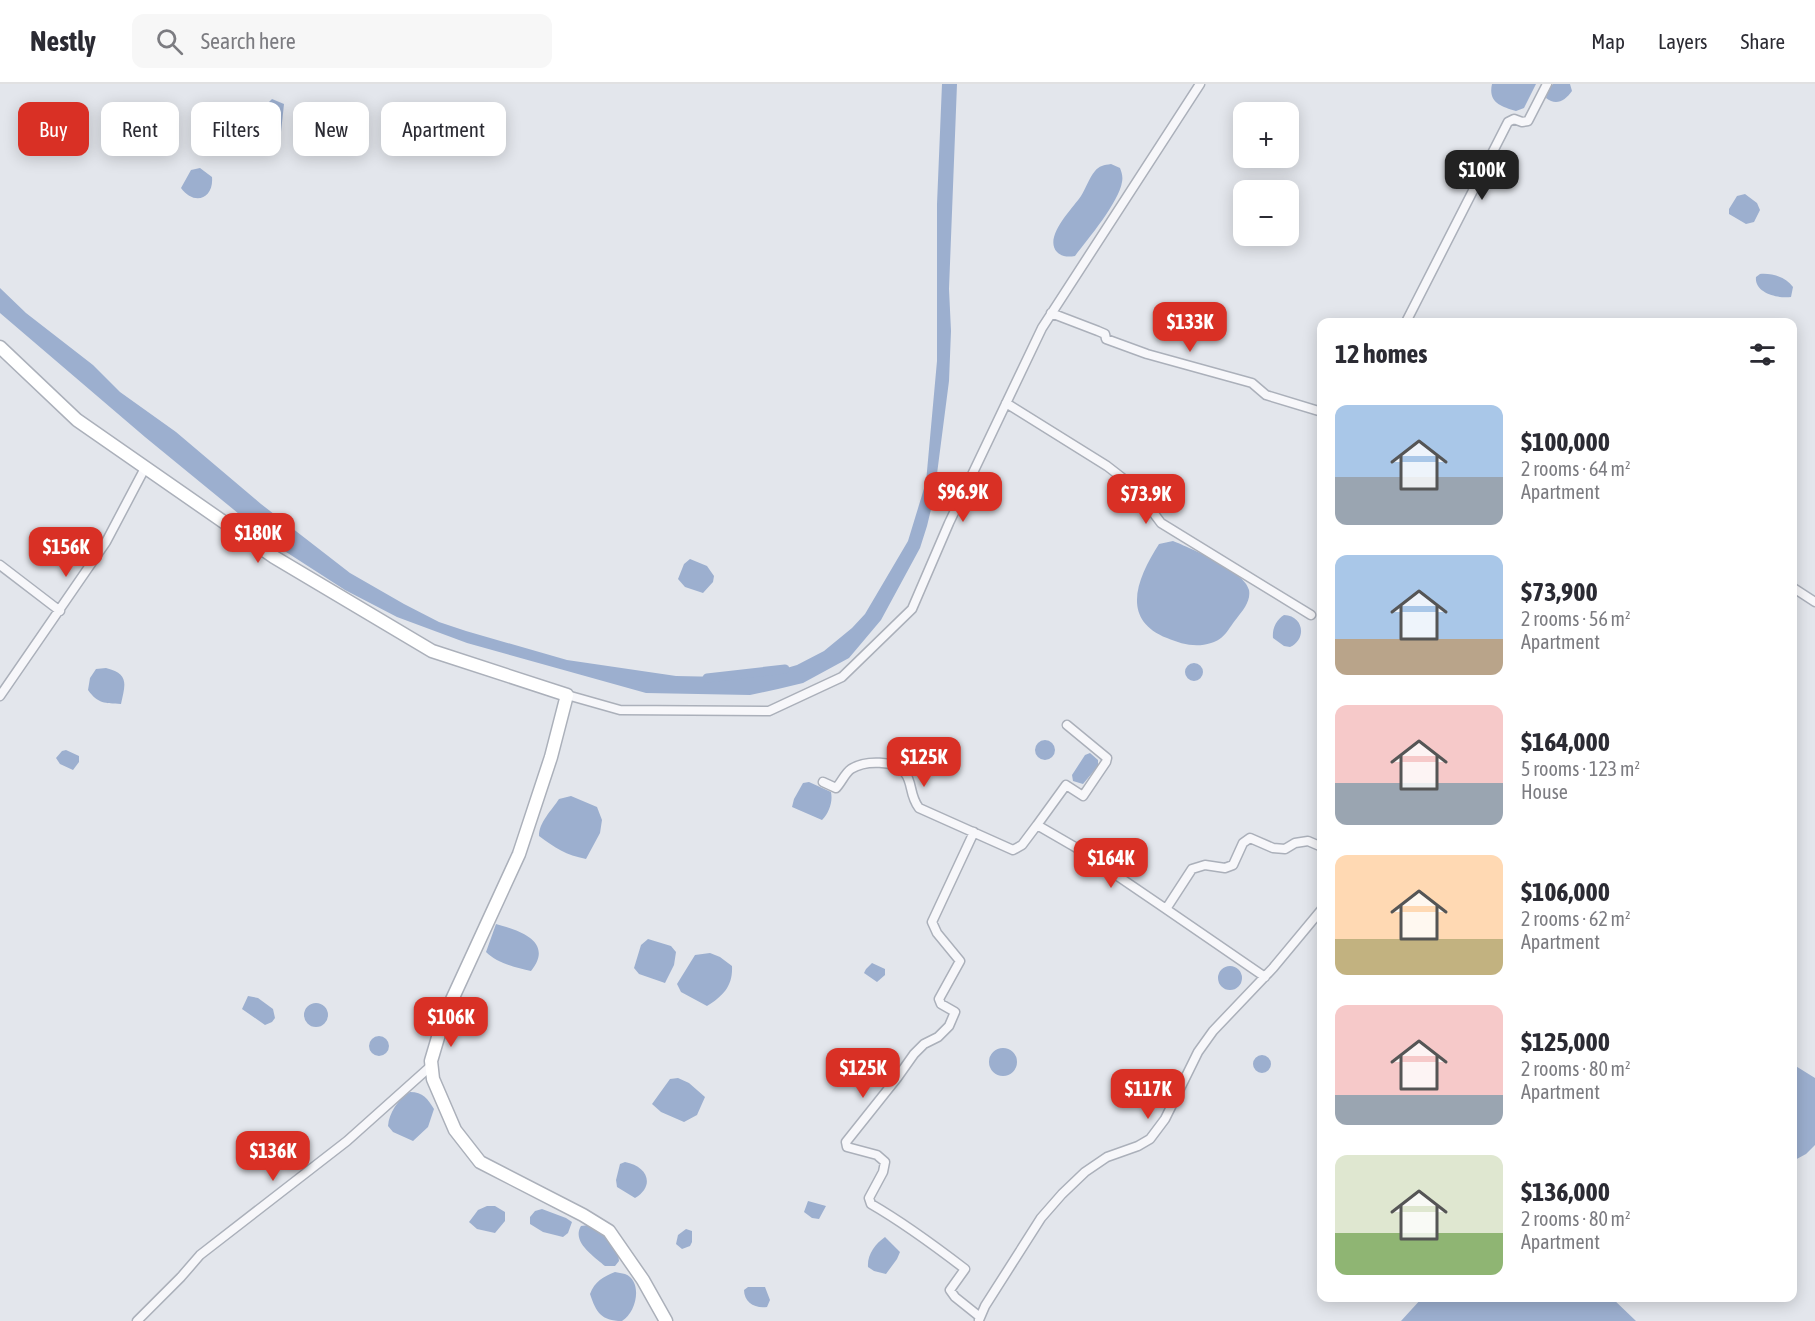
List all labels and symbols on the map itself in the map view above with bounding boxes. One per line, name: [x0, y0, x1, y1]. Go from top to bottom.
pin: $100K: [1440, 150, 1524, 201]
pin: $133K: [1148, 302, 1232, 353]
pin: $96.9K: [914, 472, 1012, 523]
pin: $73.9K: [1097, 474, 1195, 525]
pin: $180K: [216, 513, 300, 564]
pin: $156K: [24, 527, 108, 578]
pin: $125K: [882, 737, 966, 788]
pin: $164K: [1069, 838, 1153, 889]
pin: $106K: [409, 997, 493, 1048]
pin: $125K: [821, 1048, 905, 1099]
pin: $117K: [1106, 1069, 1190, 1120]
pin: $136K: [231, 1131, 315, 1182]

